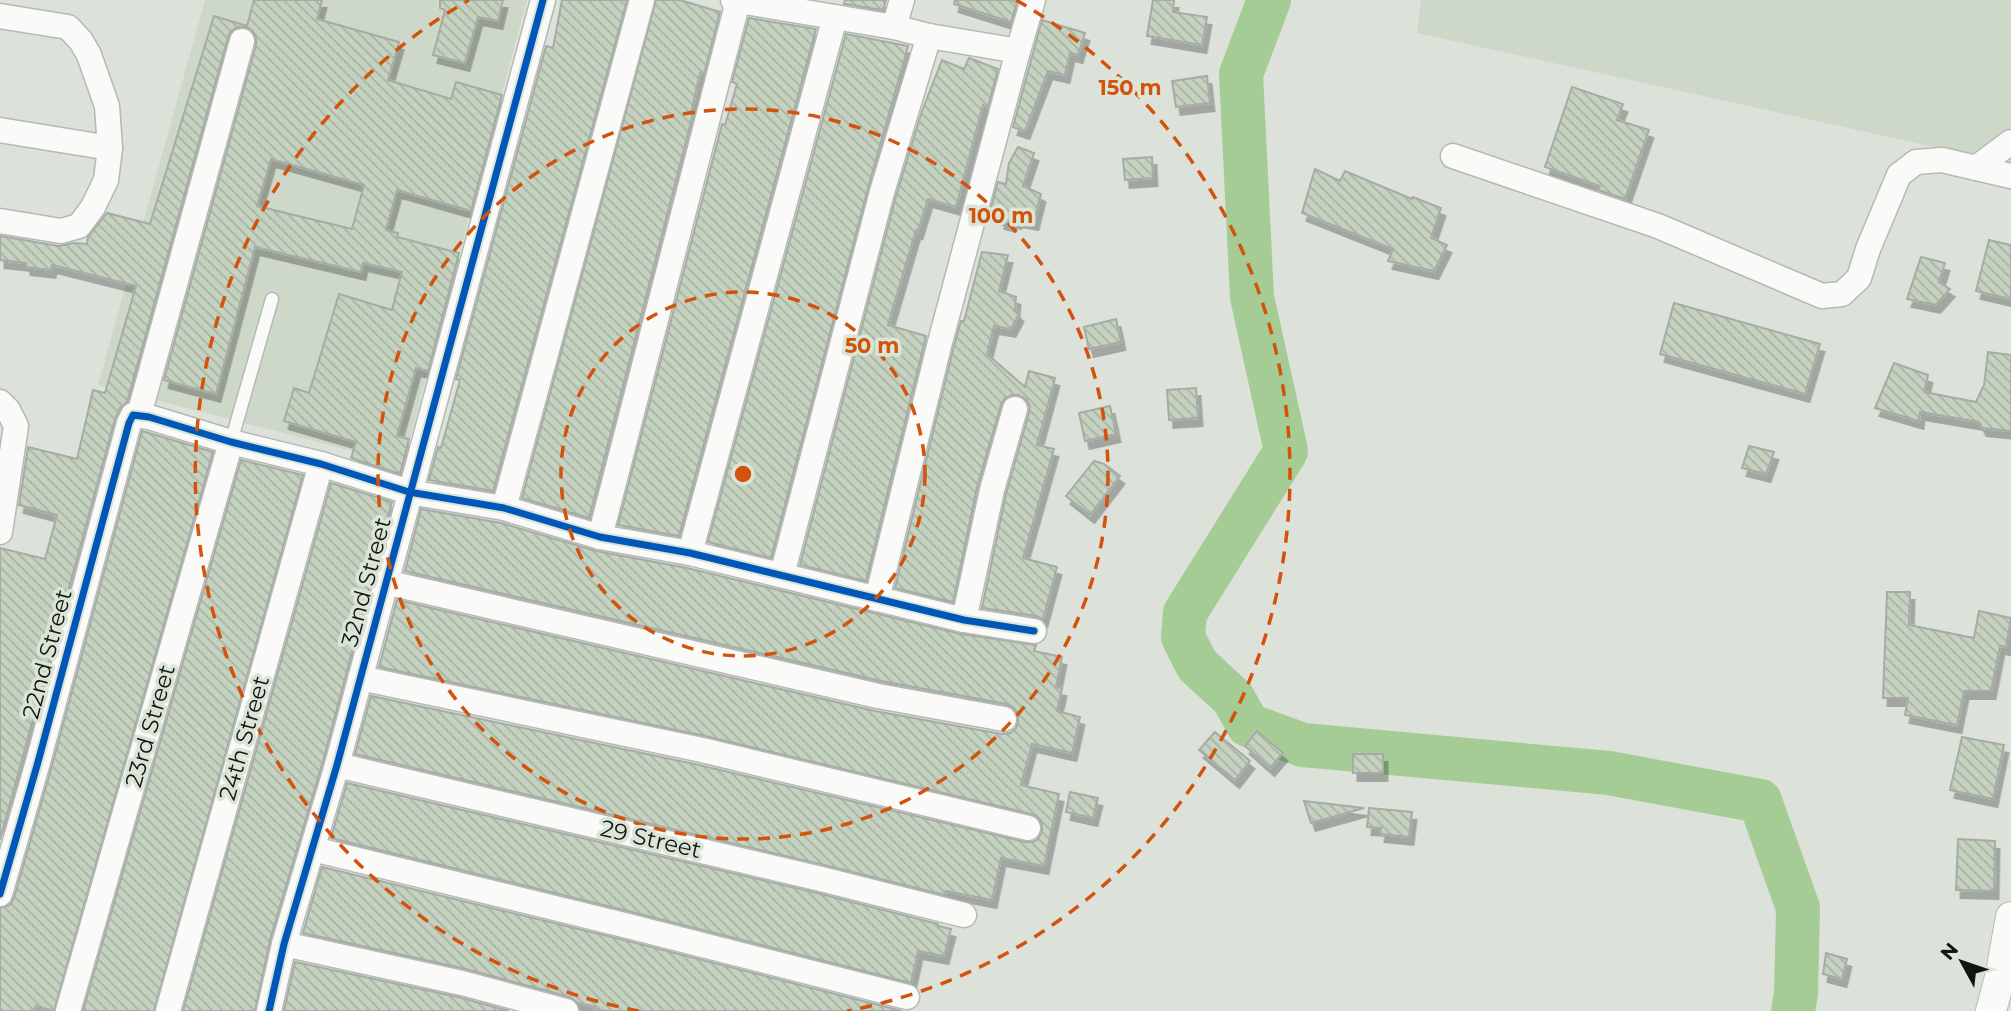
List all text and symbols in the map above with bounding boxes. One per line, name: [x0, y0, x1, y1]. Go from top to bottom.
text: 150 m: [1099, 75, 1161, 100]
text: 100 m: [969, 203, 1033, 228]
text: 50 m: [845, 333, 899, 358]
centre of rings: [731, 462, 755, 486]
street label: 32nd Street: [335, 514, 397, 650]
street label: 22nd Street: [16, 586, 78, 722]
street label: 23rd Street: [119, 662, 181, 790]
street label: 24th Street: [213, 673, 275, 803]
street label: 29 Street: [598, 814, 704, 864]
north arrow: [1927, 927, 1997, 997]
text: N: [1936, 938, 1963, 965]

